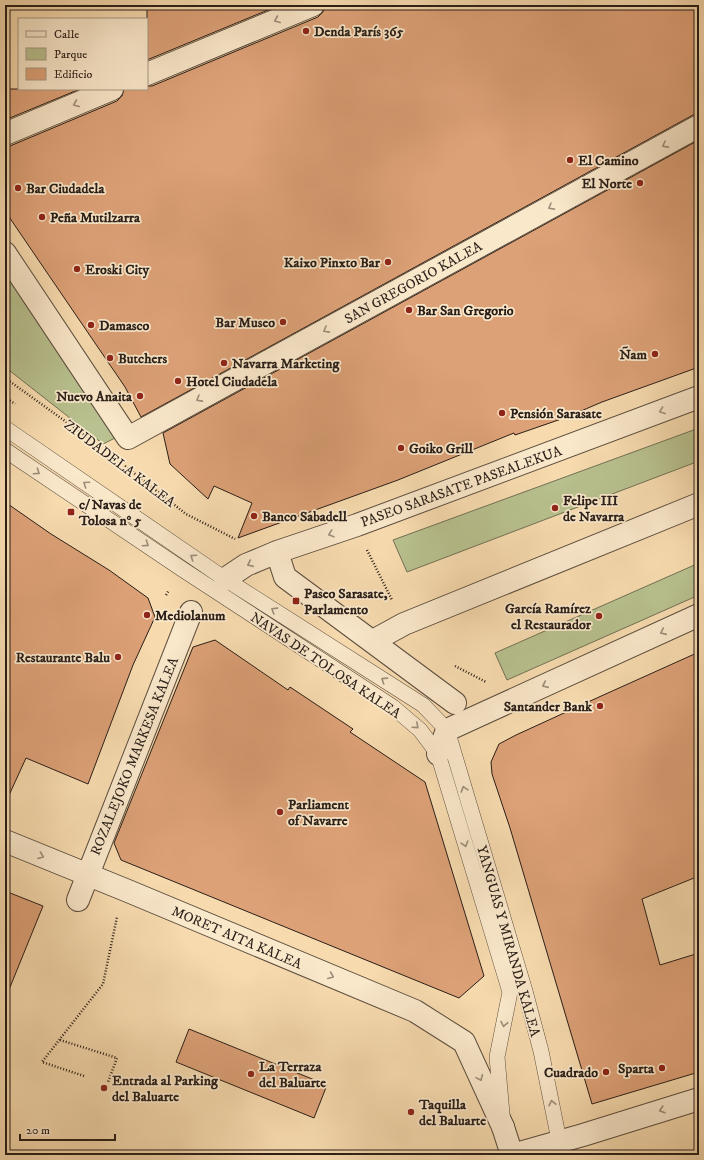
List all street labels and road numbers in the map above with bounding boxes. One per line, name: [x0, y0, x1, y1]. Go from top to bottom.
street label: SAN GREGORIO KALEA: [341, 237, 487, 328]
street label: ZIUDADELA KALEA: [60, 416, 180, 512]
street label: PASEO SARASATE PASEALEKUA: [358, 442, 565, 532]
street label: NAVAS DE TOLOSA KALEA: [247, 609, 405, 724]
street label: ROZALEJOKO MARKESA KALEA: [87, 654, 183, 858]
street label: YANGUAS Y MIRANDA KALEA: [472, 844, 544, 1040]
street label: MORET AITA KALEA: [169, 902, 305, 974]

